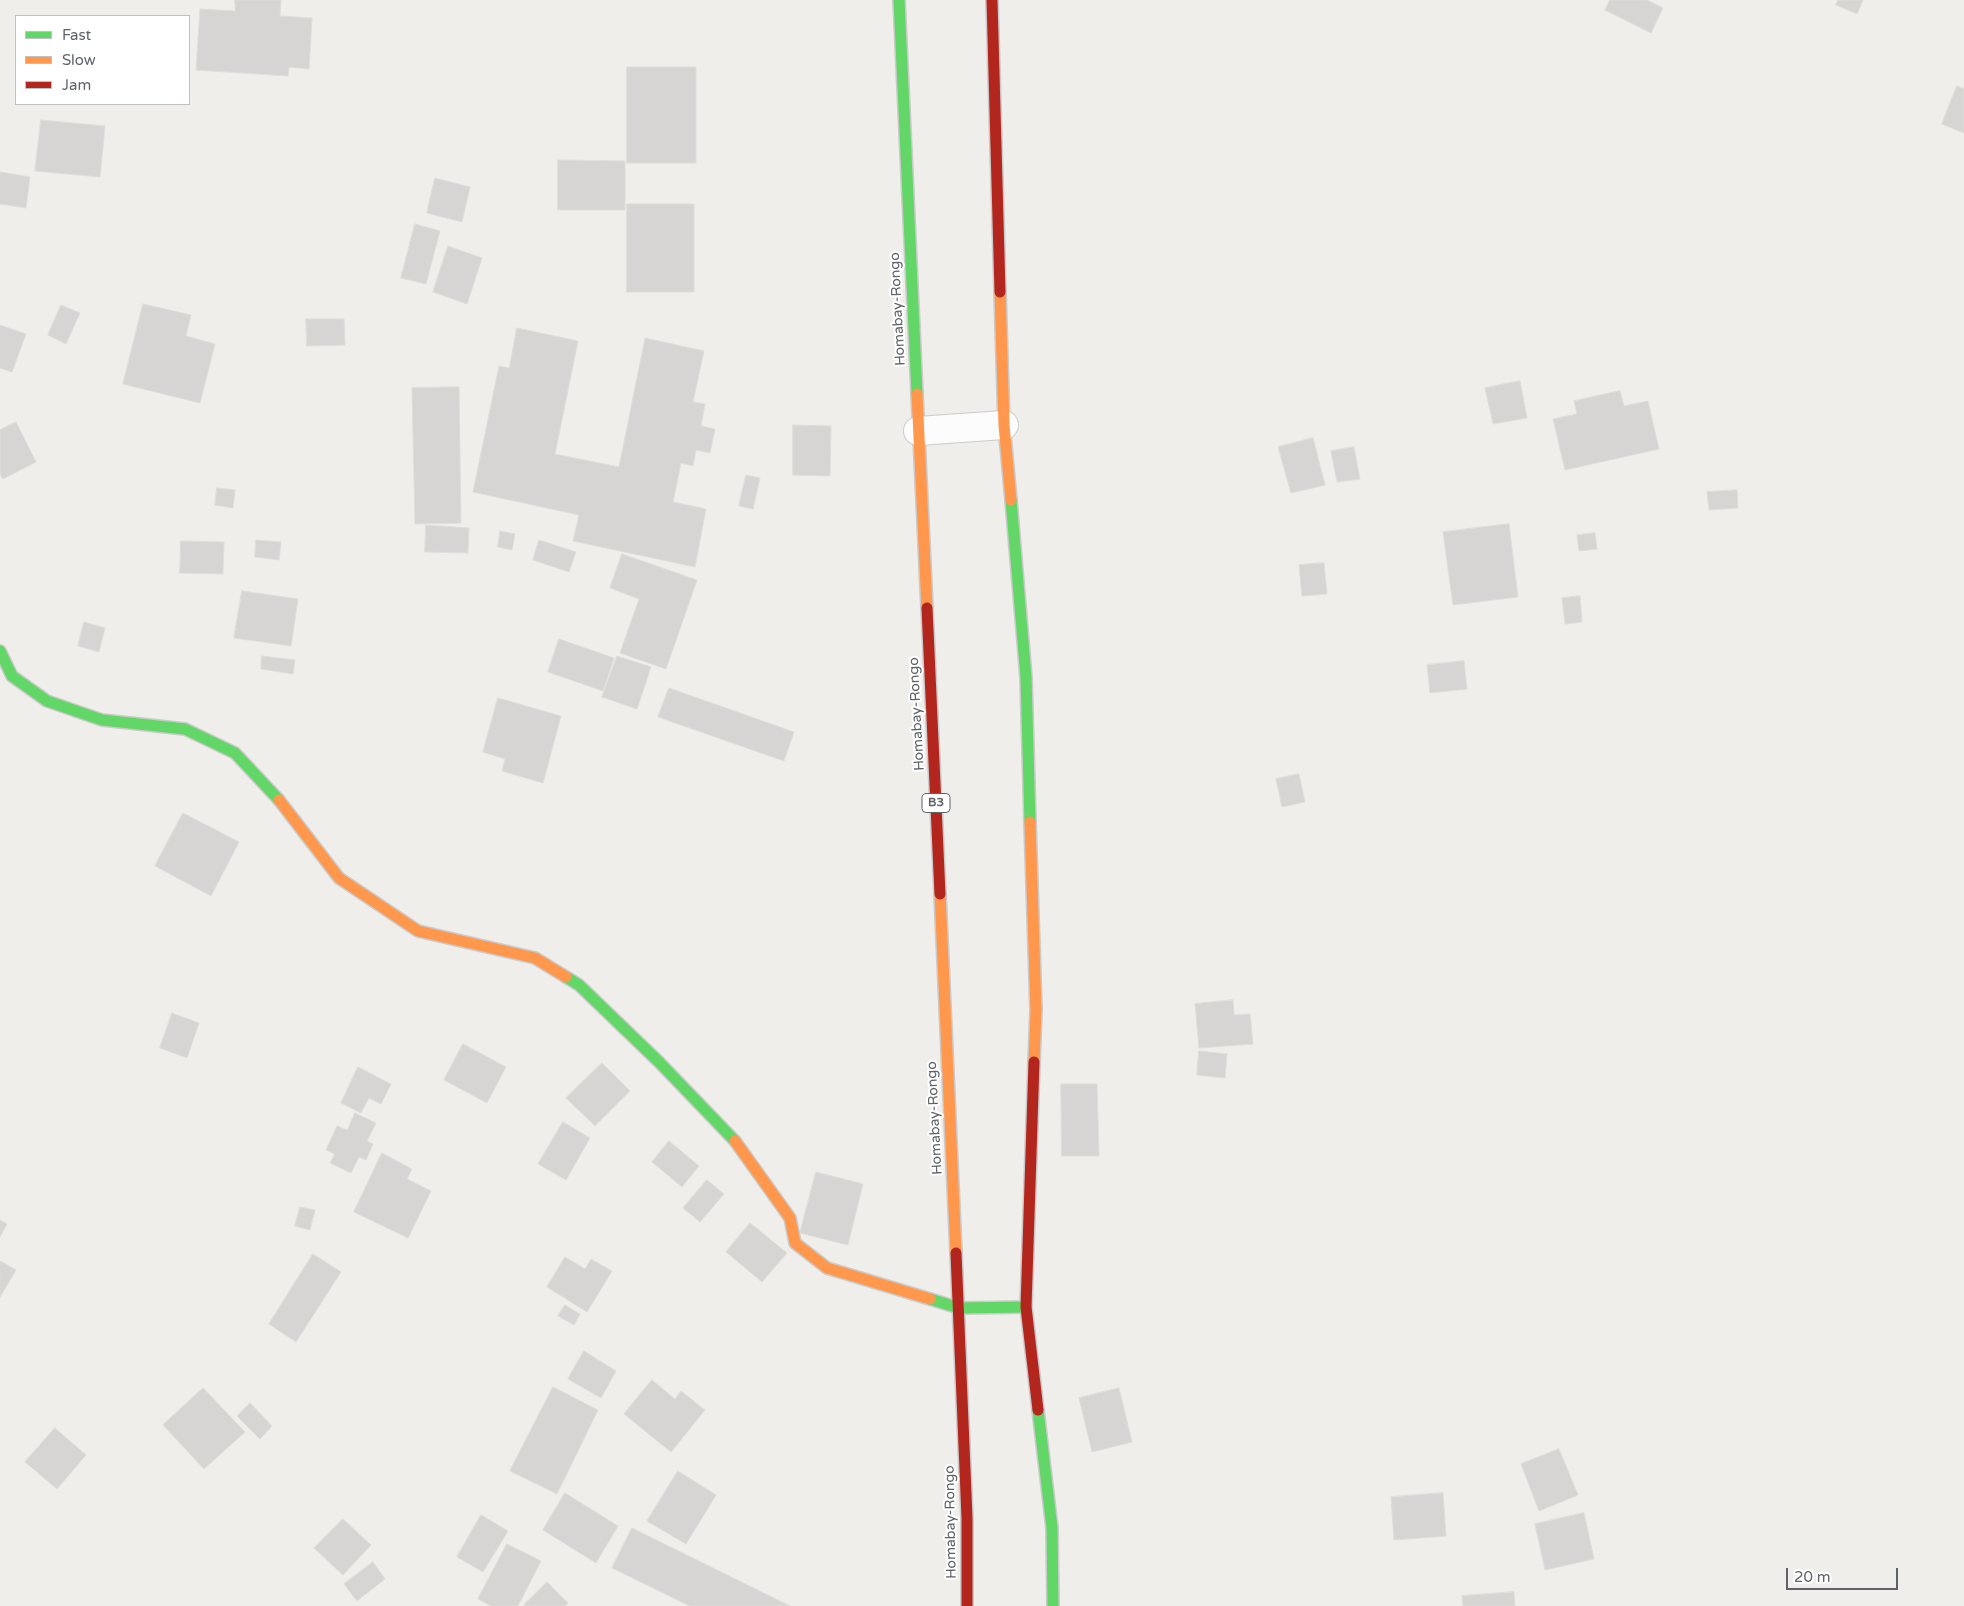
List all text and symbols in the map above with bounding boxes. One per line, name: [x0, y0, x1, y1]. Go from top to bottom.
legend: [15, 15, 190, 105]
text: Fast: [62, 26, 91, 44]
text: Slow: [62, 51, 96, 69]
text: Jam: [62, 76, 91, 94]
street label: Homabay-Rongo: [887, 252, 909, 366]
street label: Homabay-Rongo: [906, 657, 928, 771]
road number: B3: [922, 794, 950, 812]
street label: Homabay-Rongo: [924, 1061, 946, 1175]
street label: Homabay-Rongo: [942, 1465, 960, 1579]
scale bar: [1789, 1558, 1902, 1590]
text: 20 m: [1794, 1568, 1831, 1586]

